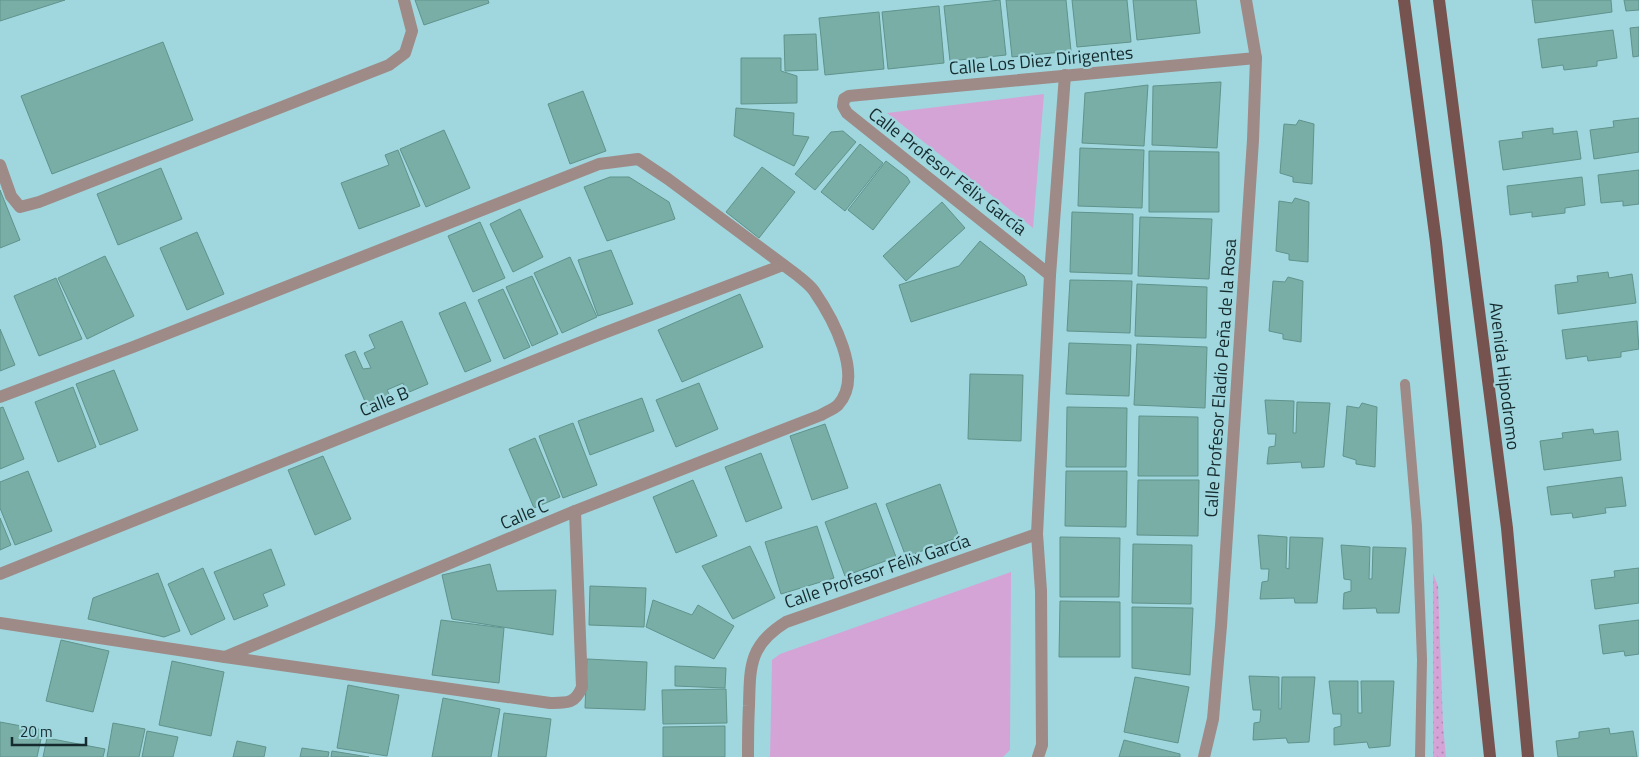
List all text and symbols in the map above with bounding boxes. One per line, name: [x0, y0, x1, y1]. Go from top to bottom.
street label: Calle Los Diez Dirigentes: [948, 38, 1134, 82]
street label: Calle Profesor Félix García: [863, 100, 1033, 242]
street label: Calle Profesor Eladio Peña de la Rosa: [1197, 238, 1243, 518]
street label: Avenida Hipodromo: [1483, 301, 1527, 451]
street label: Calle B: [355, 379, 413, 423]
street label: Calle C: [496, 492, 552, 536]
street label: Calle Profesor Félix García: [781, 527, 973, 615]
scale bar: [12, 714, 86, 746]
text: 20 m: [20, 720, 53, 743]

